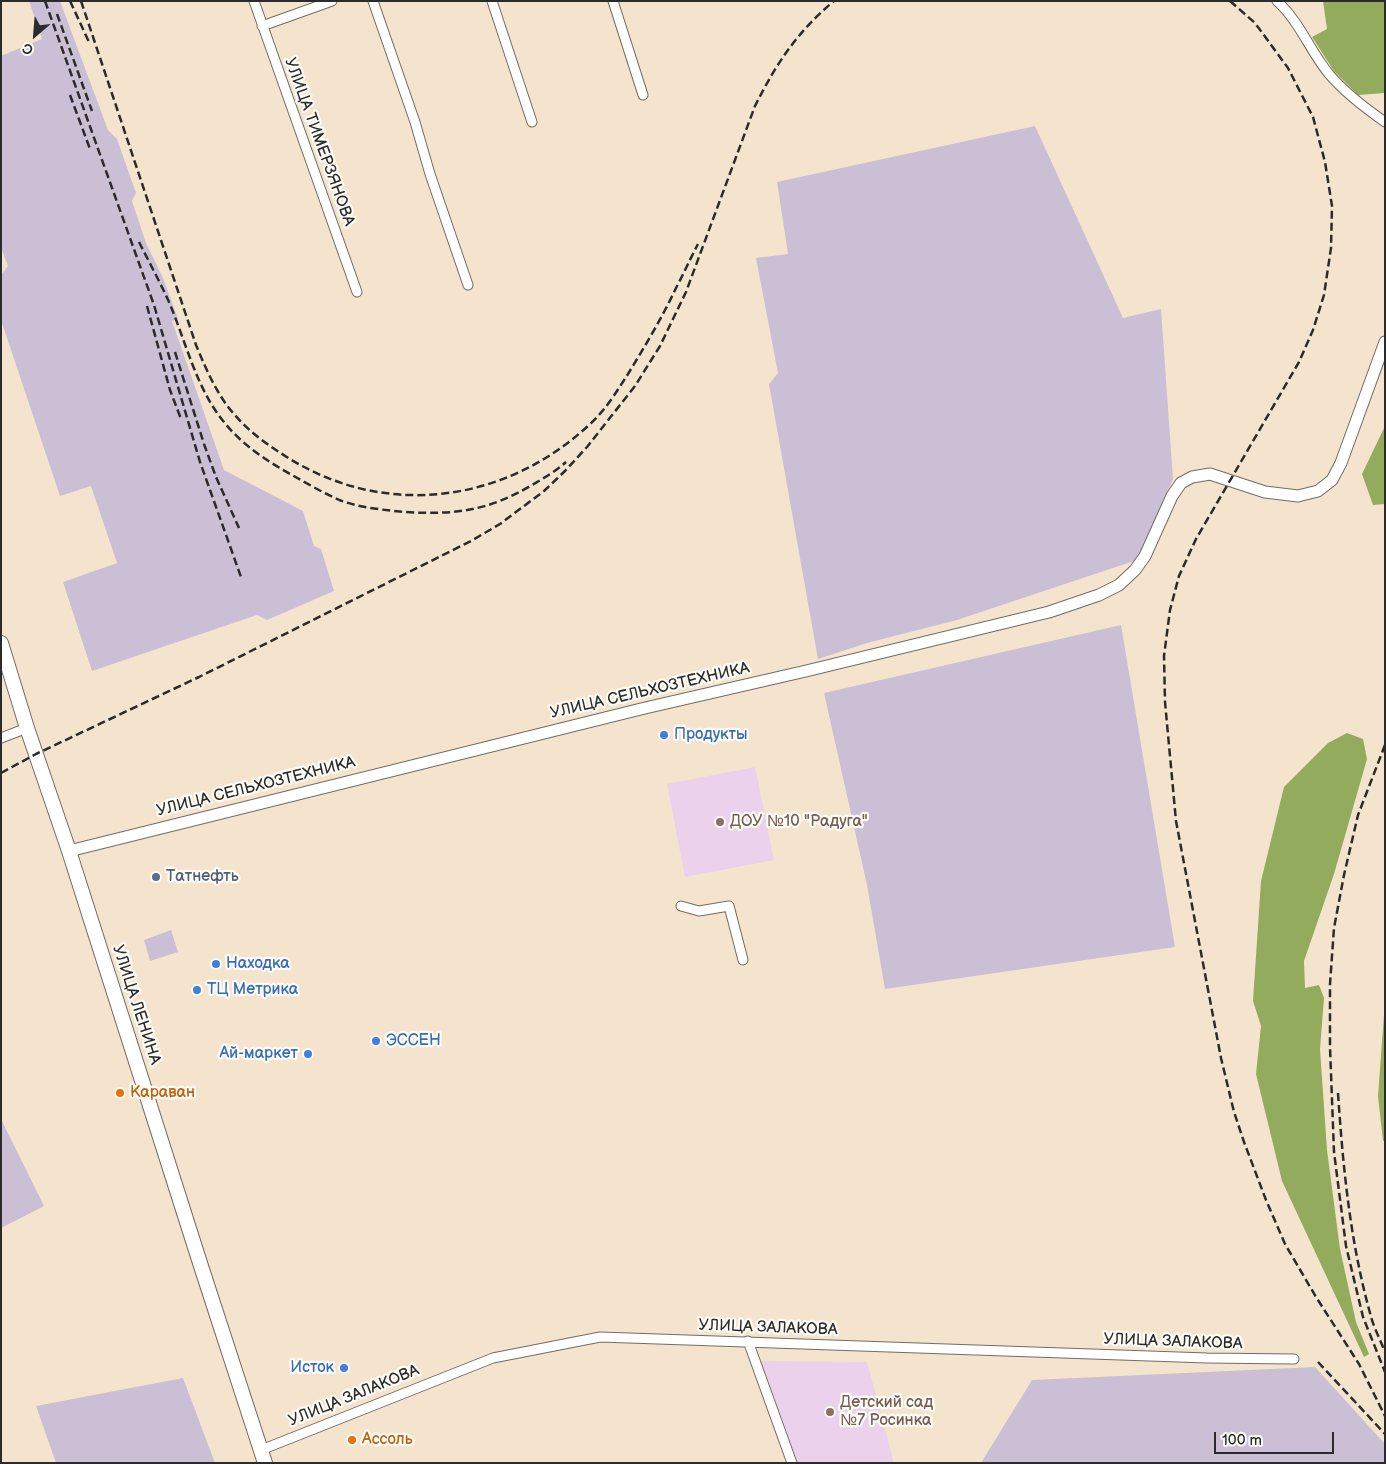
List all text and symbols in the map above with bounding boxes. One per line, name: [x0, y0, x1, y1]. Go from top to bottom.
north arrow: [10, 10, 60, 60]
text: С: [20, 39, 36, 59]
street label: УЛИЦА ТИМЕРЗЯНОВА: [280, 55, 358, 229]
street label: УЛИЦА СЕЛЬХОЗТЕХНИКА: [548, 659, 752, 723]
place label: Продукты: [674, 725, 747, 745]
marker: Продукты: [658, 729, 670, 741]
street label: УЛИЦА СЕЛЬХОЗТЕХНИКА: [155, 753, 357, 821]
place label: ДОУ №10 "Радуга": [730, 812, 868, 832]
marker: ДОУ №10 "Радуга": [714, 816, 726, 828]
place label: Татнефть: [166, 867, 239, 887]
marker: Татнефть: [150, 871, 162, 883]
street label: УЛИЦА ЛЕНИНА: [108, 943, 164, 1067]
place label: Находка: [226, 954, 290, 974]
marker: Находка: [210, 958, 222, 970]
place label: ТЦ Метрика: [207, 980, 298, 1000]
marker: ТЦ Метрика: [191, 984, 203, 996]
place label: ЭССЕН: [386, 1031, 441, 1051]
marker: ЭССЕН: [370, 1035, 382, 1047]
place label: Ай-маркет: [219, 1044, 298, 1064]
marker: Ай-маркет: [302, 1048, 314, 1060]
place label: Караван: [130, 1083, 195, 1103]
marker: Караван: [114, 1087, 126, 1099]
street label: УЛИЦА ЗАЛАКОВА: [698, 1316, 838, 1340]
street label: УЛИЦА ЗАЛАКОВА: [1103, 1330, 1243, 1354]
place label: Исток: [290, 1358, 334, 1378]
street label: УЛИЦА ЗАЛАКОВА: [286, 1361, 422, 1431]
marker: Исток: [338, 1362, 350, 1374]
place label: Детский сад №7 Росинка: [840, 1393, 933, 1431]
marker: Детский сад №7 Росинка: [824, 1406, 836, 1418]
scale bar: [1216, 1422, 1336, 1454]
place label: Ассоль: [362, 1430, 413, 1450]
text: 100 m: [1222, 1431, 1262, 1450]
marker: Ассоль: [346, 1434, 358, 1446]

